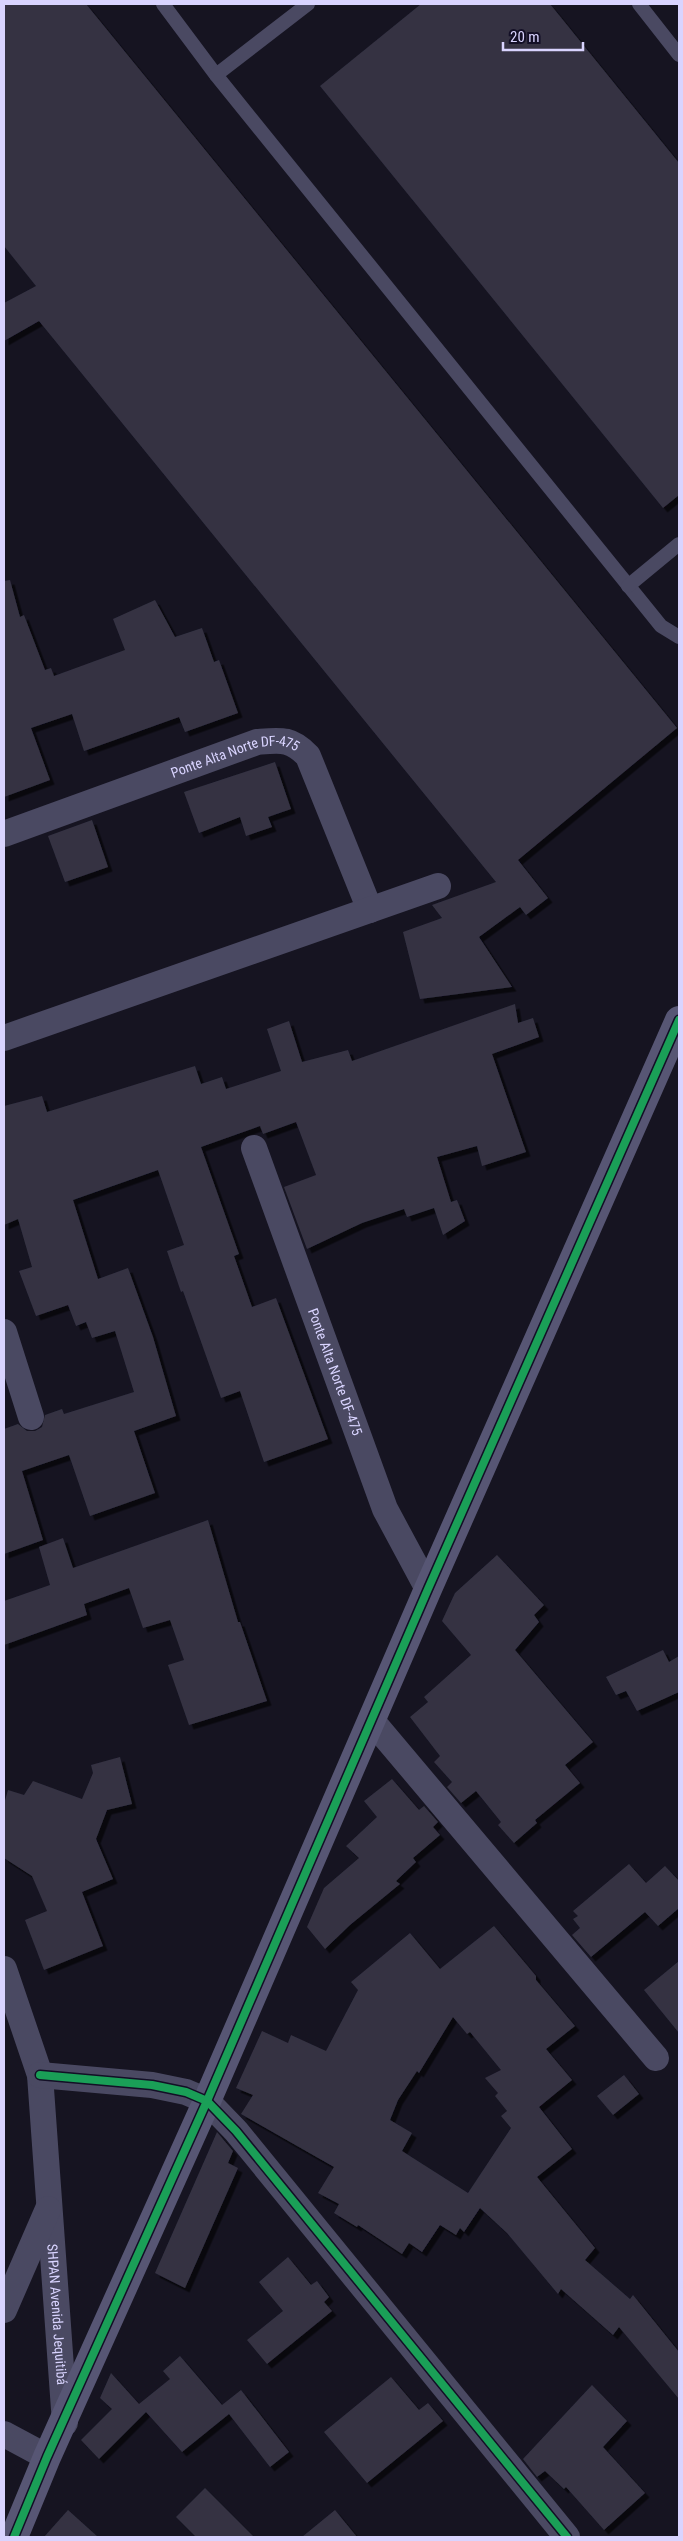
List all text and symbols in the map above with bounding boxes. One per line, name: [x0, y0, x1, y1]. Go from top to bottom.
scale bar: [503, 20, 583, 52]
text: 20 m: [510, 28, 540, 46]
street label: Ponte Alta Norte DF-475: [169, 733, 303, 781]
street label: Ponte Alta Norte DF-475: [305, 1306, 366, 1438]
street label: SHPAN Avenida Jequitibá: [44, 2243, 70, 2385]

